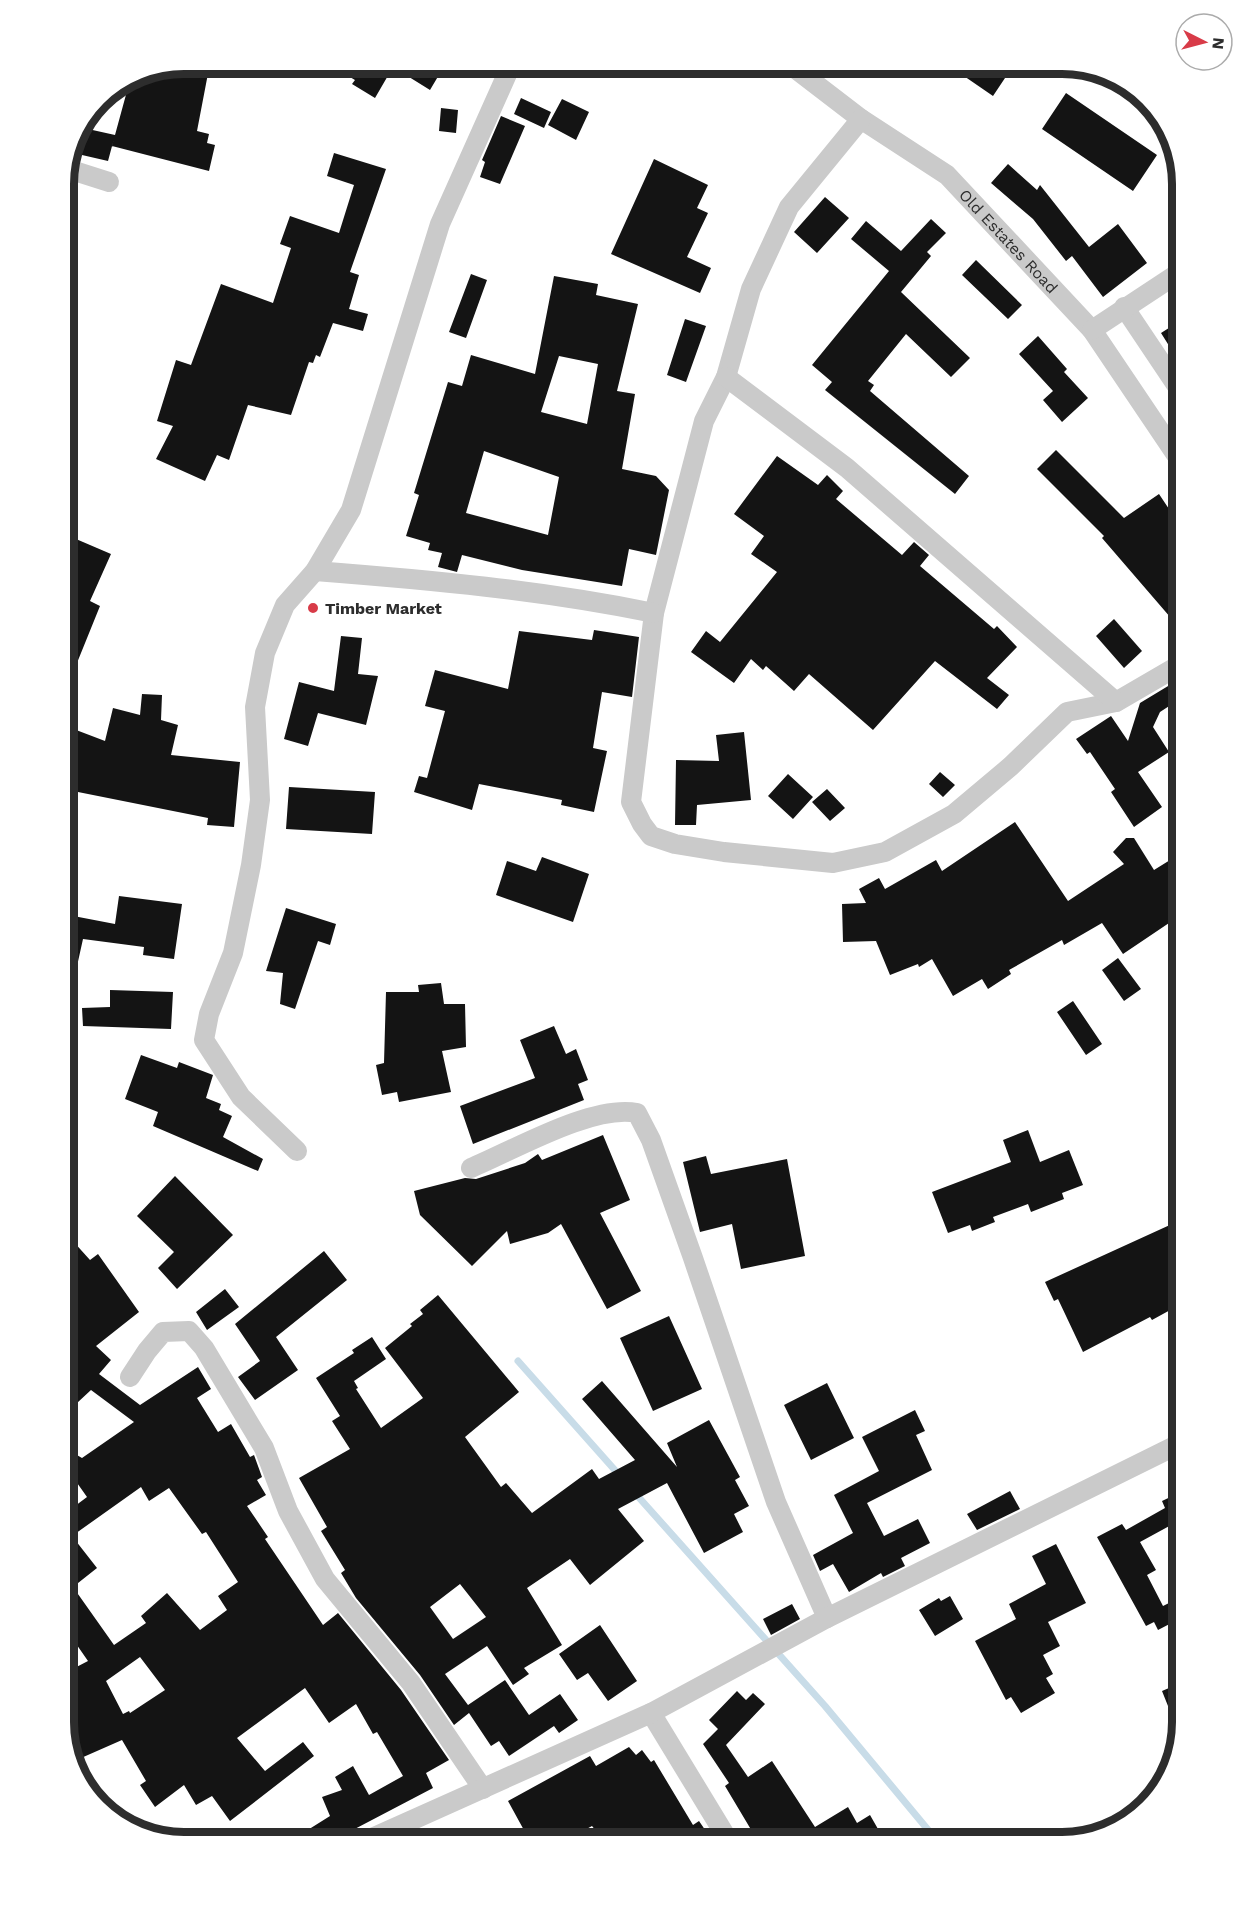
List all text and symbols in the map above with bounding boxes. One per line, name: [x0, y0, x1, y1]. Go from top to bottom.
north arrow: [1174, 12, 1234, 72]
text: N: [1208, 37, 1228, 50]
street label: Old Estates Road: [956, 185, 1062, 297]
place label: Timber Market: [325, 599, 442, 618]
marker: Timber Market: [306, 601, 320, 615]

